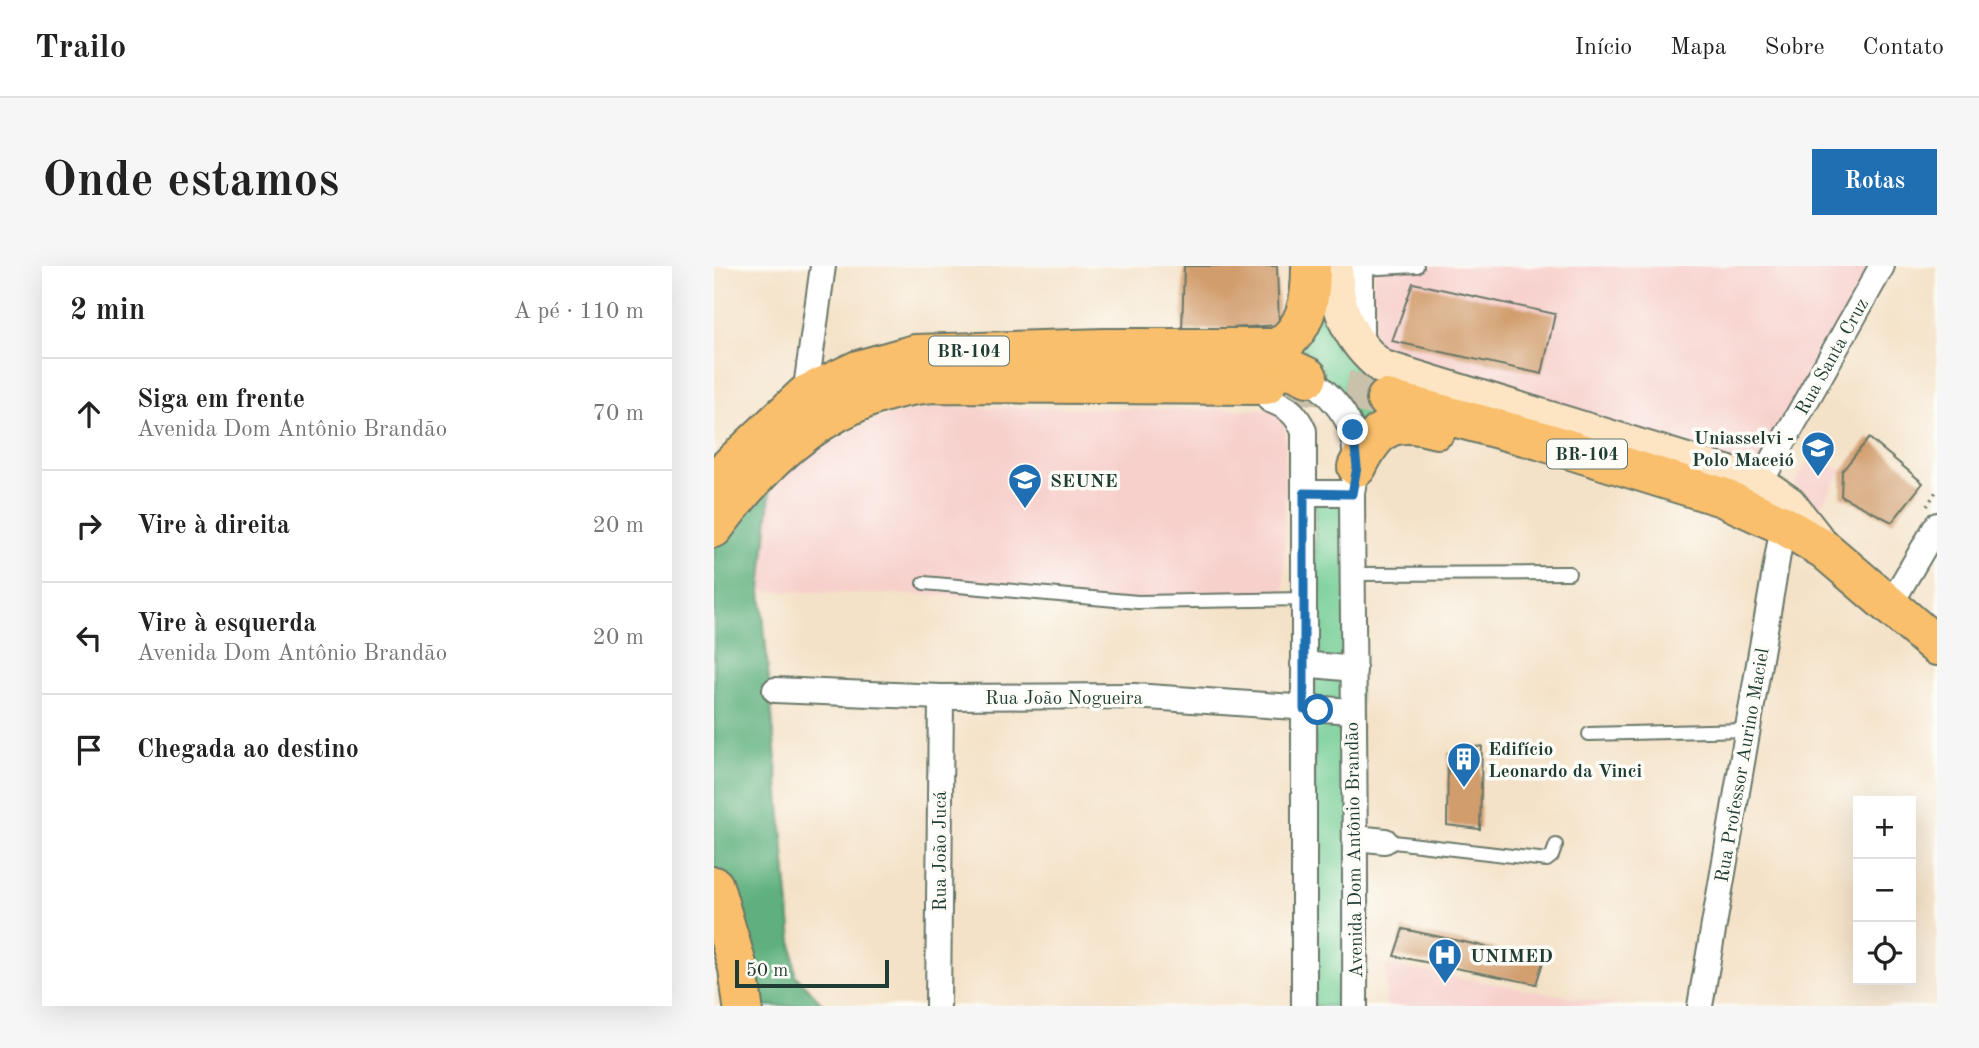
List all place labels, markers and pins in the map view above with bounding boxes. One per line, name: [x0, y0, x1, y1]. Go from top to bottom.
school or university icon: Uniasselvi - Polo Maceió: [1799, 429, 1837, 478]
place label: Uniasselvi - Polo Maceió: [1692, 430, 1794, 471]
school or university icon: SEUNE: [1006, 461, 1044, 510]
place label: SEUNE: [1050, 473, 1118, 492]
building icon: Edifício Leonardo da Vinci: [1445, 740, 1483, 789]
place label: Edifício Leonardo da Vinci: [1488, 741, 1643, 782]
hospital icon: UNIMED: [1426, 936, 1464, 985]
place label: UNIMED: [1470, 948, 1553, 967]

